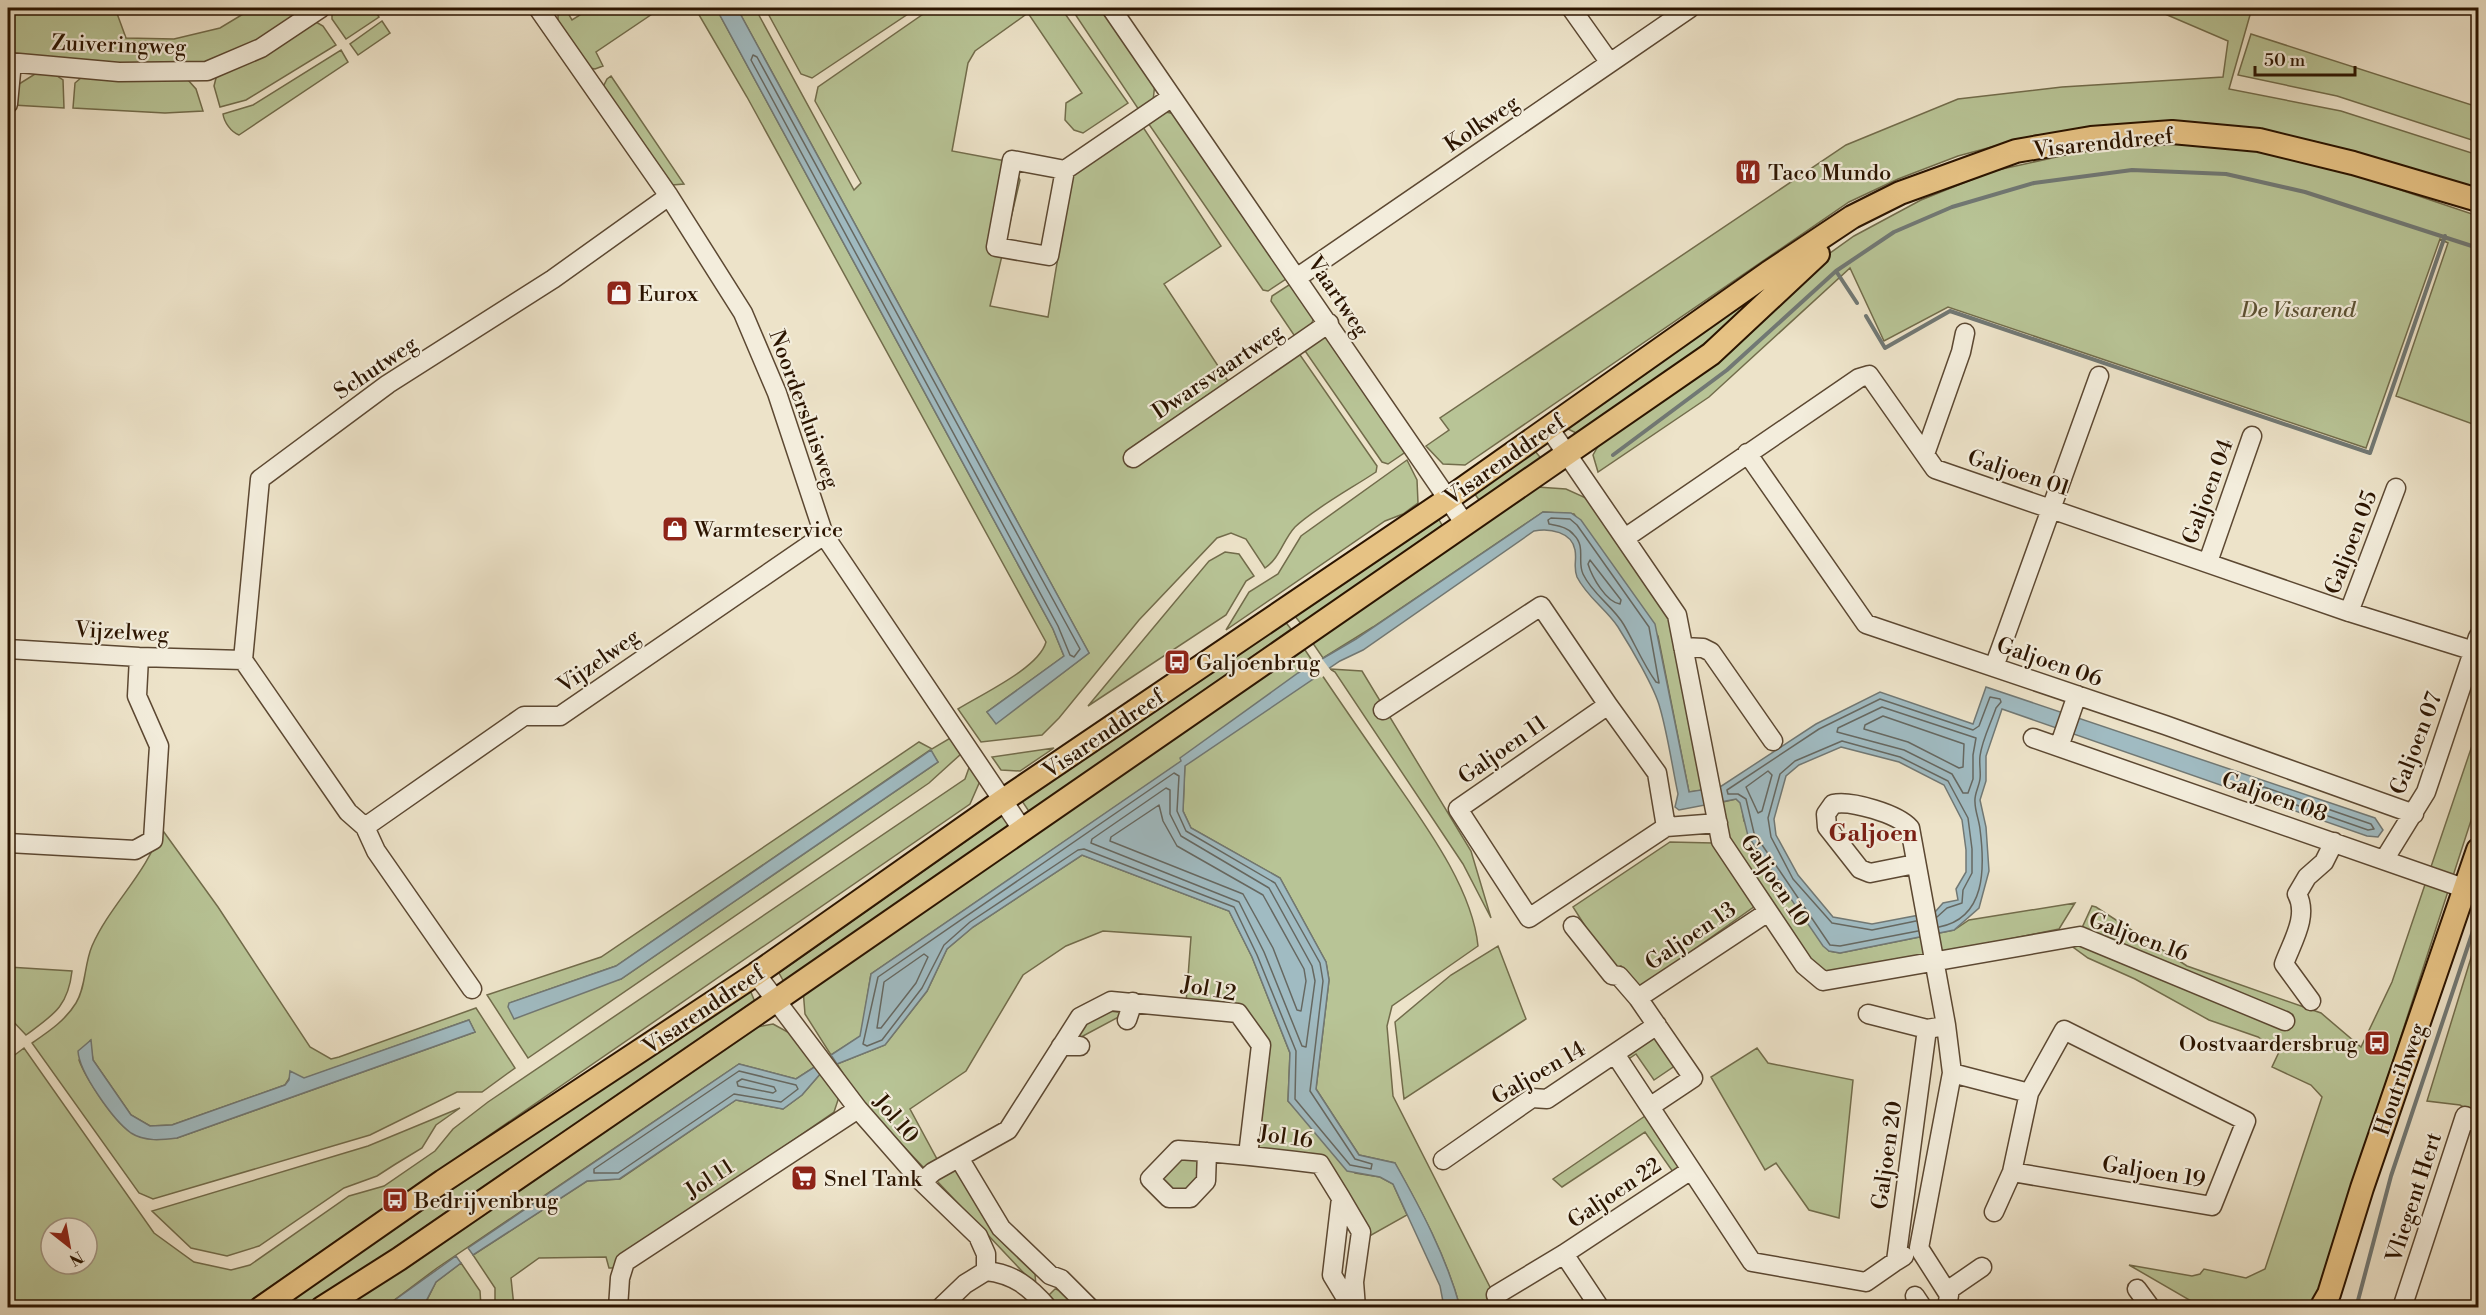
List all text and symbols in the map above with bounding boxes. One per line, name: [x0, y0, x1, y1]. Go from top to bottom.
street label: Zuiveringweg: [51, 30, 188, 61]
scale bar: [2255, 39, 2356, 77]
text: 50 m: [2264, 49, 2306, 72]
street label: Kolkweg: [1440, 89, 1525, 159]
street label: Visarenddreef: [2031, 123, 2175, 164]
restaurant icon: Taco Mundo: [1733, 157, 1763, 187]
place label: Taco Mundo: [1768, 160, 1891, 187]
street label: Vaartweg: [1300, 251, 1375, 343]
shop icon: Eurox: [604, 278, 634, 308]
place label: Eurox: [638, 281, 699, 308]
park label: De Visarend: [2240, 297, 2357, 324]
street label: Dwarsvaartweg: [1147, 318, 1289, 426]
street label: Noordersluisweg: [762, 327, 845, 493]
street label: Schutweg: [329, 330, 423, 406]
street label: Visarenddreef: [1439, 408, 1571, 512]
street label: Galjoen 04: [2177, 435, 2240, 548]
street label: Galjoen 01: [1964, 444, 2073, 503]
street label: Galjoen 05: [2319, 487, 2384, 598]
shop icon: Warmteservice: [660, 514, 690, 544]
place label: Warmteservice: [693, 517, 843, 544]
street label: Vijzelweg: [73, 616, 170, 648]
street label: Vijzelweg: [552, 623, 646, 700]
street label: Galjoen 06: [1993, 632, 2106, 693]
bus stop icon: Galjoenbrug: [1162, 647, 1192, 677]
place label: Galjoenbrug: [1196, 650, 1321, 677]
street label: Visarenddreef: [1037, 683, 1171, 785]
street label: Galjoen 07: [2385, 688, 2448, 799]
street label: Galjoen 11: [1453, 710, 1553, 791]
street label: Galjoen 08: [2218, 767, 2331, 828]
district label: Galjoen: [1828, 819, 1918, 849]
street label: Galjoen 10: [1734, 830, 1815, 932]
street label: Galjoen 13: [1640, 896, 1741, 976]
street label: Galjoen 16: [2085, 907, 2192, 968]
street label: Visarenddreef: [637, 959, 771, 1061]
street label: Jol 12: [1178, 971, 1238, 1008]
street label: Houtribweg: [2369, 1019, 2432, 1139]
bus stop icon: Oostvaardersbrug: [2362, 1028, 2392, 1058]
place label: Oostvaardersbrug: [2179, 1031, 2359, 1058]
street label: Galjoen 14: [1487, 1036, 1591, 1111]
street label: Jol 10: [867, 1088, 924, 1149]
street label: Galjoen 20: [1867, 1099, 1908, 1211]
street label: Jol 16: [1256, 1120, 1315, 1155]
street label: Vliegent Hert: [2380, 1129, 2448, 1267]
street label: Galjoen 19: [2100, 1151, 2207, 1194]
street label: Galjoen 22: [1563, 1152, 1667, 1234]
street label: Jol 11: [680, 1153, 740, 1205]
supermarket icon: Snel Tank: [789, 1163, 819, 1193]
place label: Snel Tank: [824, 1166, 923, 1193]
bus stop icon: Bedrijvenbrug: [380, 1185, 410, 1215]
place label: Bedrijvenbrug: [413, 1188, 559, 1215]
north arrow: [39, 1216, 99, 1276]
text: N: [65, 1246, 87, 1270]

